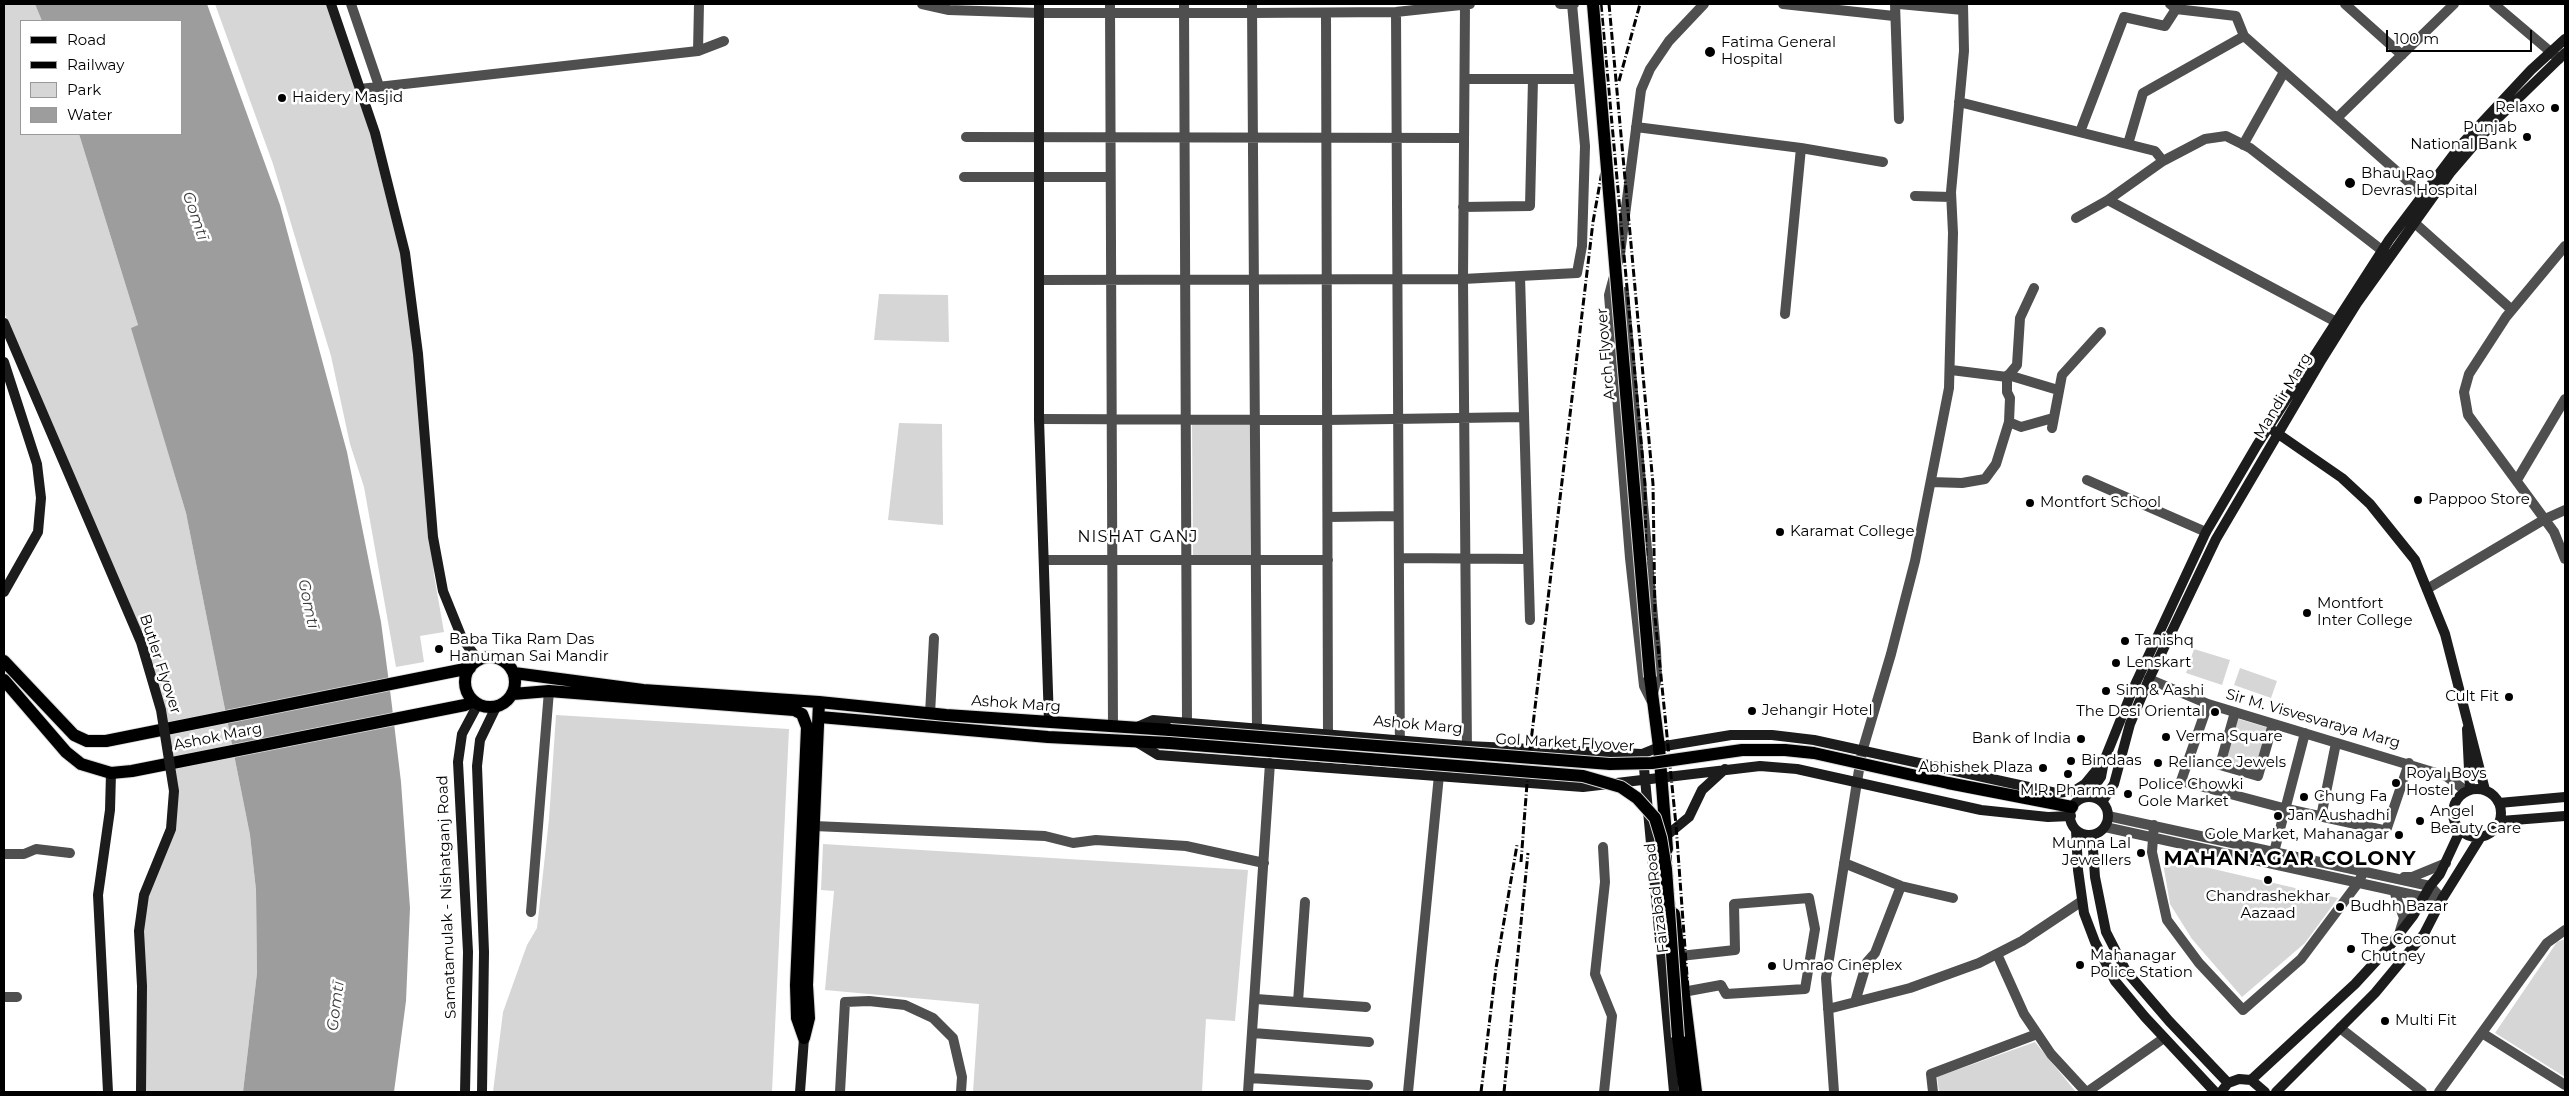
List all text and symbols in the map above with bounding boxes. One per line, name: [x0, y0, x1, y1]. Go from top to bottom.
legend: [20, 20, 182, 135]
scale bar: [2389, 20, 2535, 52]
text: 100 m: [2394, 29, 2439, 48]
text: Road: [67, 30, 106, 49]
place label: Fatima General Hospital: [1721, 34, 1836, 69]
marker: Fatima General Hospital: [1703, 45, 1717, 59]
text: Railway: [67, 55, 124, 74]
text: Park: [67, 80, 101, 99]
place label: Haidery Masjid: [292, 89, 403, 107]
marker: Haidery Masjid: [276, 92, 288, 104]
place label: Relaxo: [2495, 99, 2545, 117]
marker: Relaxo: [2549, 102, 2561, 114]
text: Water: [67, 105, 113, 124]
place label: Punjab National Bank: [2410, 119, 2517, 154]
marker: Punjab National Bank: [2521, 131, 2533, 143]
place label: Bhau Rao Devras Hospital: [2361, 165, 2478, 200]
marker: Bhau Rao Devras Hospital: [2343, 176, 2357, 190]
water label: Gomtī: [178, 189, 212, 243]
street label: Arch Flyover: [1593, 307, 1619, 401]
street label: Mandir Marg: [2250, 350, 2316, 442]
place label: Pappoo Store: [2428, 491, 2530, 509]
place label: Montfort School: [2040, 494, 2161, 512]
marker: Pappoo Store: [2412, 494, 2424, 506]
marker: Montfort School: [2024, 497, 2036, 509]
place label: Karamat College: [1790, 523, 1915, 541]
marker: Karamat College: [1774, 526, 1786, 538]
district label: NISHAT GANJ: [1076, 527, 1200, 547]
water label: Gomtī: [293, 577, 323, 631]
place label: Montfort Inter College: [2317, 595, 2413, 630]
marker: Montfort Inter College: [2301, 607, 2313, 619]
street label: Butler Flyover: [135, 612, 185, 716]
place label: Baba Tika Ram Das Hanuman Sai Mandir: [449, 631, 609, 666]
place label: Tanishq: [2135, 632, 2194, 650]
marker: Tanishq: [2119, 635, 2131, 647]
marker: Baba Tika Ram Das Hanuman Sai Mandir: [433, 643, 445, 655]
place label: Lenskart: [2126, 654, 2191, 672]
marker: Lenskart: [2110, 657, 2122, 669]
place label: Sim & Aashi: [2116, 682, 2204, 700]
marker: Sim & Aashi: [2100, 685, 2112, 697]
street label: Sir M. Visvesvaraya Marg: [2224, 685, 2402, 753]
place label: Cult Fit: [2445, 688, 2499, 706]
marker: Cult Fit: [2503, 691, 2515, 703]
street label: Ashok Marg: [971, 692, 1061, 716]
place label: Jehangir Hotel: [1762, 702, 1872, 720]
place label: The Desi Oriental: [2076, 703, 2205, 721]
marker: Jehangir Hotel: [1746, 705, 1758, 717]
marker: The Desi Oriental: [2209, 706, 2221, 718]
street label: Ashok Marg: [1373, 712, 1463, 738]
street label: Ashok Marg: [172, 720, 264, 754]
place label: Verma Square: [2176, 728, 2283, 746]
street label: Gol Market Flyover: [1495, 730, 1635, 756]
place label: Bank of India: [1972, 730, 2071, 748]
marker: Verma Square: [2160, 731, 2172, 743]
marker: Bank of India: [2075, 733, 2087, 745]
place label: Bindaas: [2081, 752, 2142, 770]
place label: Reliance Jewels: [2168, 754, 2286, 772]
marker: Bindaas: [2065, 755, 2077, 767]
marker: Reliance Jewels: [2152, 757, 2164, 769]
place label: Abhishek Plaza: [1918, 759, 2033, 777]
marker: Abhishek Plaza: [2037, 762, 2049, 774]
place label: Royal Boys Hostel: [2406, 765, 2487, 800]
marker: M.R. Pharma: [2062, 768, 2074, 780]
street label: Samatamulak - Nishatganj Road: [434, 775, 460, 1019]
place label: Police Chowki Gole Market: [2138, 776, 2243, 811]
marker: Royal Boys Hostel: [2390, 777, 2402, 789]
place label: M.R. Pharma: [2020, 782, 2116, 800]
marker: Police Chowki Gole Market: [2122, 788, 2134, 800]
place label: Chung Fa: [2314, 788, 2387, 806]
marker: Chung Fa: [2298, 791, 2310, 803]
place label: Angel Beauty Care: [2430, 803, 2521, 838]
place label: Jan Aushadhi: [2288, 807, 2390, 825]
marker: Jan Aushadhi: [2272, 810, 2284, 822]
marker: Angel Beauty Care: [2414, 815, 2426, 827]
place label: Gole Market, Mahanagar: [2205, 826, 2389, 844]
marker: Gole Market, Mahanagar: [2393, 829, 2405, 841]
place label: Munna Lal Jewellers: [2052, 835, 2131, 870]
street label: Faizabad Road: [1641, 842, 1673, 954]
marker: Munna Lal Jewellers: [2135, 847, 2147, 859]
district label: MAHANAGAR COLONY: [2161, 847, 2419, 871]
marker: Chandrashekhar Aazaad: [2262, 874, 2274, 886]
place label: Chandrashekhar Aazaad: [2206, 888, 2330, 923]
place label: Budhh Bazar: [2350, 898, 2448, 916]
marker: Budhh Bazar: [2334, 901, 2346, 913]
place label: The Coconut Chutney: [2361, 931, 2456, 966]
marker: The Coconut Chutney: [2345, 943, 2357, 955]
place label: Mahanagar Police Station: [2090, 947, 2193, 982]
place label: Umrao Cineplex: [1782, 957, 1902, 975]
marker: Mahanagar Police Station: [2074, 959, 2086, 971]
marker: Umrao Cineplex: [1766, 960, 1778, 972]
water label: Gomtī: [323, 980, 349, 1032]
place label: Multi Fit: [2395, 1012, 2457, 1030]
marker: Multi Fit: [2379, 1015, 2391, 1027]

